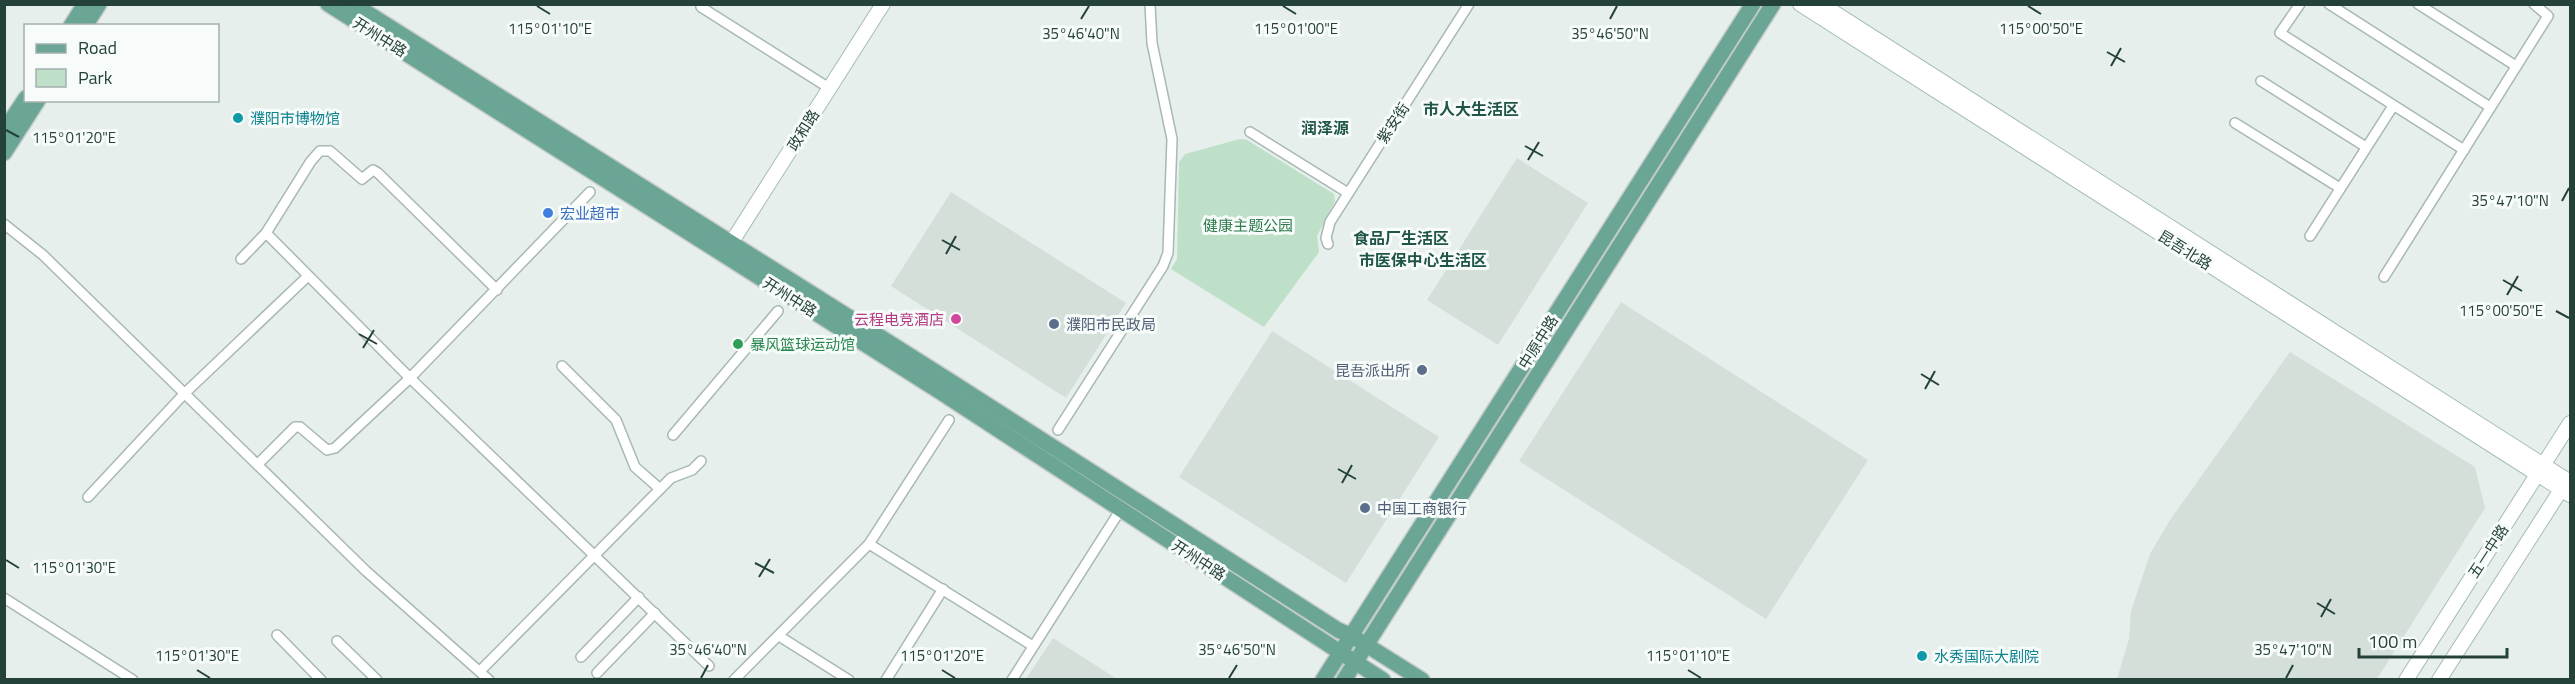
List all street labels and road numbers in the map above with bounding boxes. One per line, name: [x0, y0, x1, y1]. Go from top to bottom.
street label: 开州中路: [348, 11, 412, 63]
street label: 紫安街: [1371, 98, 1415, 148]
street label: 政和路: [781, 105, 825, 155]
street label: 昆吾北路: [2153, 224, 2217, 276]
street label: 开州中路: [758, 271, 822, 323]
street label: 中原中路: [1512, 310, 1564, 374]
street label: 五一中路: [2462, 520, 2514, 582]
street label: 开州中路: [1168, 534, 1230, 586]

